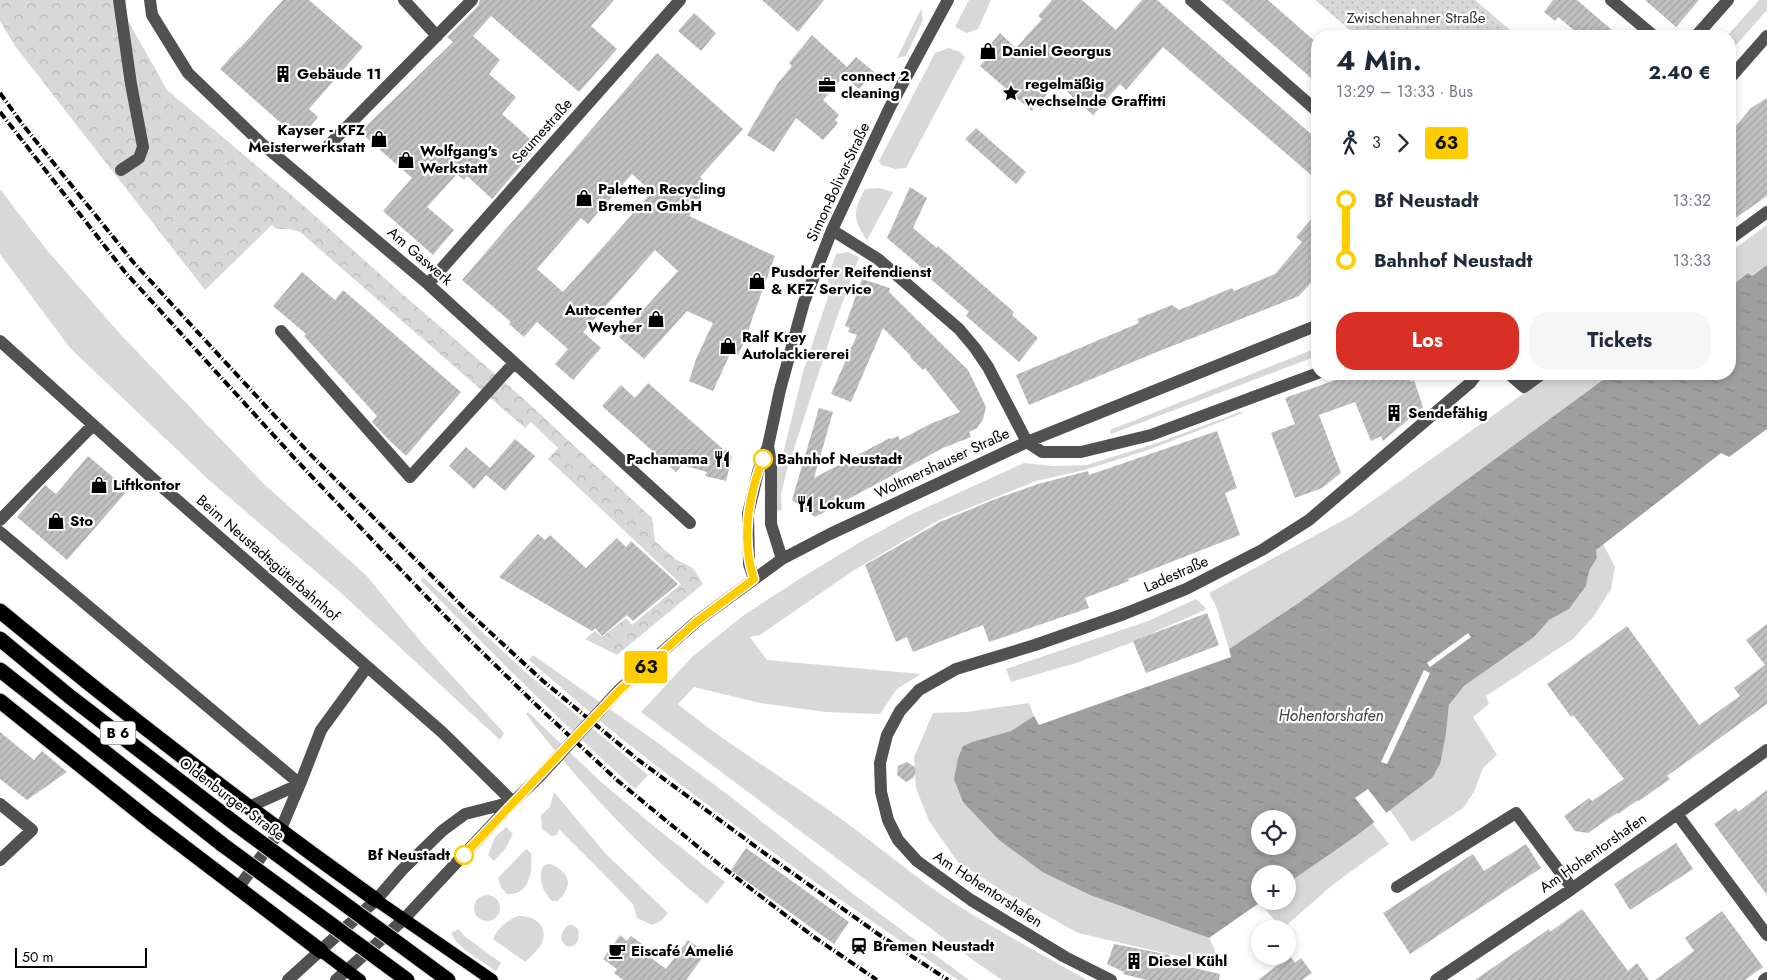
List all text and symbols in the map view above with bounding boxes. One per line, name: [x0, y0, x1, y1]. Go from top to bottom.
park label: Zwischenahner Straße: [1347, 7, 1486, 29]
place label: Daniel Georgus: [1002, 40, 1111, 62]
text: 4 Min.: [1336, 40, 1422, 81]
shop icon: Daniel Georgus: [978, 41, 998, 61]
text: 2.40 €: [1648, 59, 1711, 86]
place label: Gebäude 11: [297, 63, 381, 85]
building icon: Gebäude 11: [273, 64, 293, 84]
place label: connect 2 cleaning: [841, 65, 910, 104]
place label: regelmäßig wechselnde Graffitti: [1024, 73, 1166, 112]
office icon: connect 2 cleaning: [817, 75, 837, 95]
text: 13:29 – 13:33 · Bus: [1336, 80, 1473, 103]
place icon: regelmäßig wechselnde Graffitti: [1001, 83, 1021, 103]
street label: Seumestraße: [507, 93, 578, 169]
street label: Simon-Bolivar-Straße: [801, 118, 875, 245]
place label: Kayser - KFZ Meisterwerkstatt: [248, 119, 366, 158]
shop icon: Kayser - KFZ Meisterwerkstatt: [369, 129, 389, 149]
icon: walk: [1336, 129, 1364, 157]
icon: forward: [1389, 129, 1417, 157]
text: 63: [1435, 130, 1458, 156]
text: 3: [1372, 131, 1381, 154]
place label: Wolfgang's Werkstatt: [420, 140, 498, 179]
shop icon: Wolfgang's Werkstatt: [396, 150, 416, 170]
place label: Paletten Recycling Bremen GmbH: [598, 178, 726, 217]
text: Bf Neustadt: [1374, 187, 1478, 214]
shop icon: Paletten Recycling Bremen GmbH: [574, 188, 594, 208]
text: 13:32: [1672, 189, 1711, 212]
street label: Am Gaswerk: [382, 221, 458, 291]
text: Bahnhof Neustadt: [1374, 247, 1532, 274]
text: 13:33: [1673, 249, 1711, 272]
place label: Pusdorfer Reifendienst & KFZ Service: [771, 261, 931, 300]
shop icon: Pusdorfer Reifendienst & KFZ Service: [747, 271, 767, 291]
place label: Autocenter Weyher: [564, 299, 643, 338]
shop icon: Autocenter Weyher: [646, 309, 666, 329]
button: Los: [1336, 312, 1519, 370]
button: Tickets: [1529, 312, 1711, 370]
place label: Ralf Krey Autolackiererei: [741, 326, 849, 365]
shop icon: Ralf Krey Autolackiererei: [718, 336, 738, 356]
place label: Sendefähig: [1408, 402, 1488, 424]
building icon: Sendefähig: [1384, 403, 1404, 423]
street label: Woltmershauser Straße: [871, 422, 1013, 504]
place label: Pachamama: [626, 448, 708, 470]
place label: Bahnhof Neustadt: [777, 448, 902, 470]
restaurant icon: Pachamama: [712, 449, 732, 469]
marker: Bahnhof Neustadt: [753, 449, 773, 469]
place label: Liftkontor: [113, 474, 182, 496]
shop icon: Liftkontor: [89, 475, 109, 495]
street label: Beim Neustadtsgüterbahnhof: [192, 490, 345, 627]
place label: Lokum: [819, 493, 865, 515]
restaurant icon: Lokum: [795, 494, 815, 514]
place label: Sto: [70, 510, 93, 532]
shop icon: Sto: [46, 511, 66, 531]
street label: Ladestraße: [1140, 550, 1212, 598]
line badge: 63: [624, 651, 668, 683]
text: 63: [634, 654, 658, 680]
water label: Hohentorshafen: [1278, 704, 1384, 727]
road number: B 6: [100, 721, 136, 744]
street label: Oldenburger Straße: [175, 752, 290, 846]
street label: Am Hohentorshafen: [1535, 808, 1651, 898]
map controls: [1251, 810, 1296, 965]
button: locate: [1251, 810, 1296, 855]
place label: Bf Neustadt: [368, 844, 450, 866]
marker: Bf Neustadt: [454, 845, 474, 865]
street label: Am Hohentorshafen: [929, 845, 1047, 933]
button: +: [1251, 865, 1296, 910]
button: −: [1251, 920, 1296, 965]
place label: Bremen Neustadt: [873, 935, 995, 957]
station icon: Bremen Neustadt: [849, 936, 869, 956]
place label: Eiscafé Amelié: [631, 940, 734, 962]
cafe icon: Eiscafé Amelié: [607, 941, 627, 961]
scale bar: [15, 945, 148, 968]
text: 50 m: [22, 947, 53, 967]
place label: Diesel Kühl: [1148, 950, 1227, 972]
building icon: Diesel Kühl: [1124, 951, 1144, 971]

